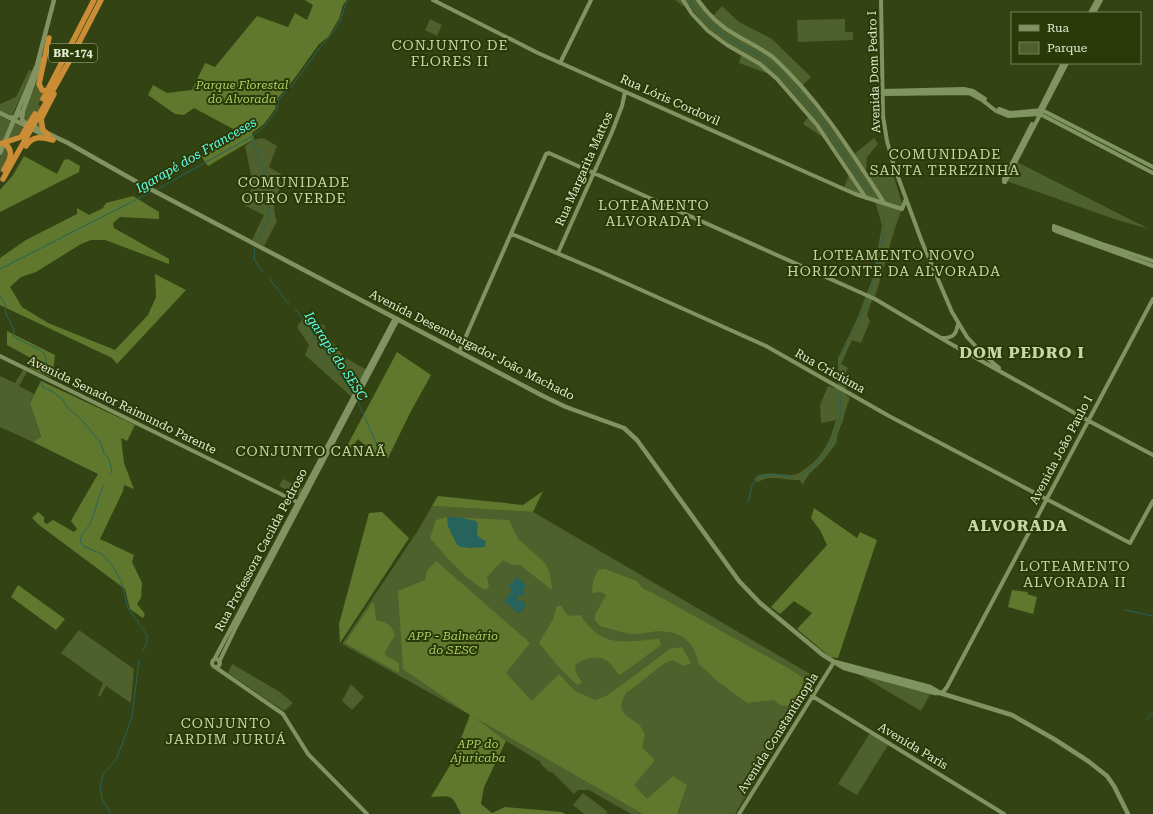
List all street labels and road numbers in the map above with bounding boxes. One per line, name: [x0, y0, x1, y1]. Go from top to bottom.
street label: Avenida Dom Pedro I: [865, 11, 883, 133]
road number: BR-174: [49, 44, 97, 62]
street label: Rua Lóris Cordovil: [618, 72, 722, 128]
street label: Rua Margarita Mattos: [553, 110, 616, 228]
street label: Avenida Desembargador João Machado: [367, 287, 577, 403]
street label: Rua Criciúma: [792, 346, 868, 396]
street label: Avenida Senador Raimundo Parente: [25, 353, 219, 457]
street label: Avenida João Paulo I: [1026, 393, 1096, 507]
street label: Rua Professora Cacilda Pedroso: [212, 466, 310, 634]
street label: Avenida Constantinopla: [735, 670, 821, 796]
street label: Avenida Paris: [876, 720, 951, 772]

